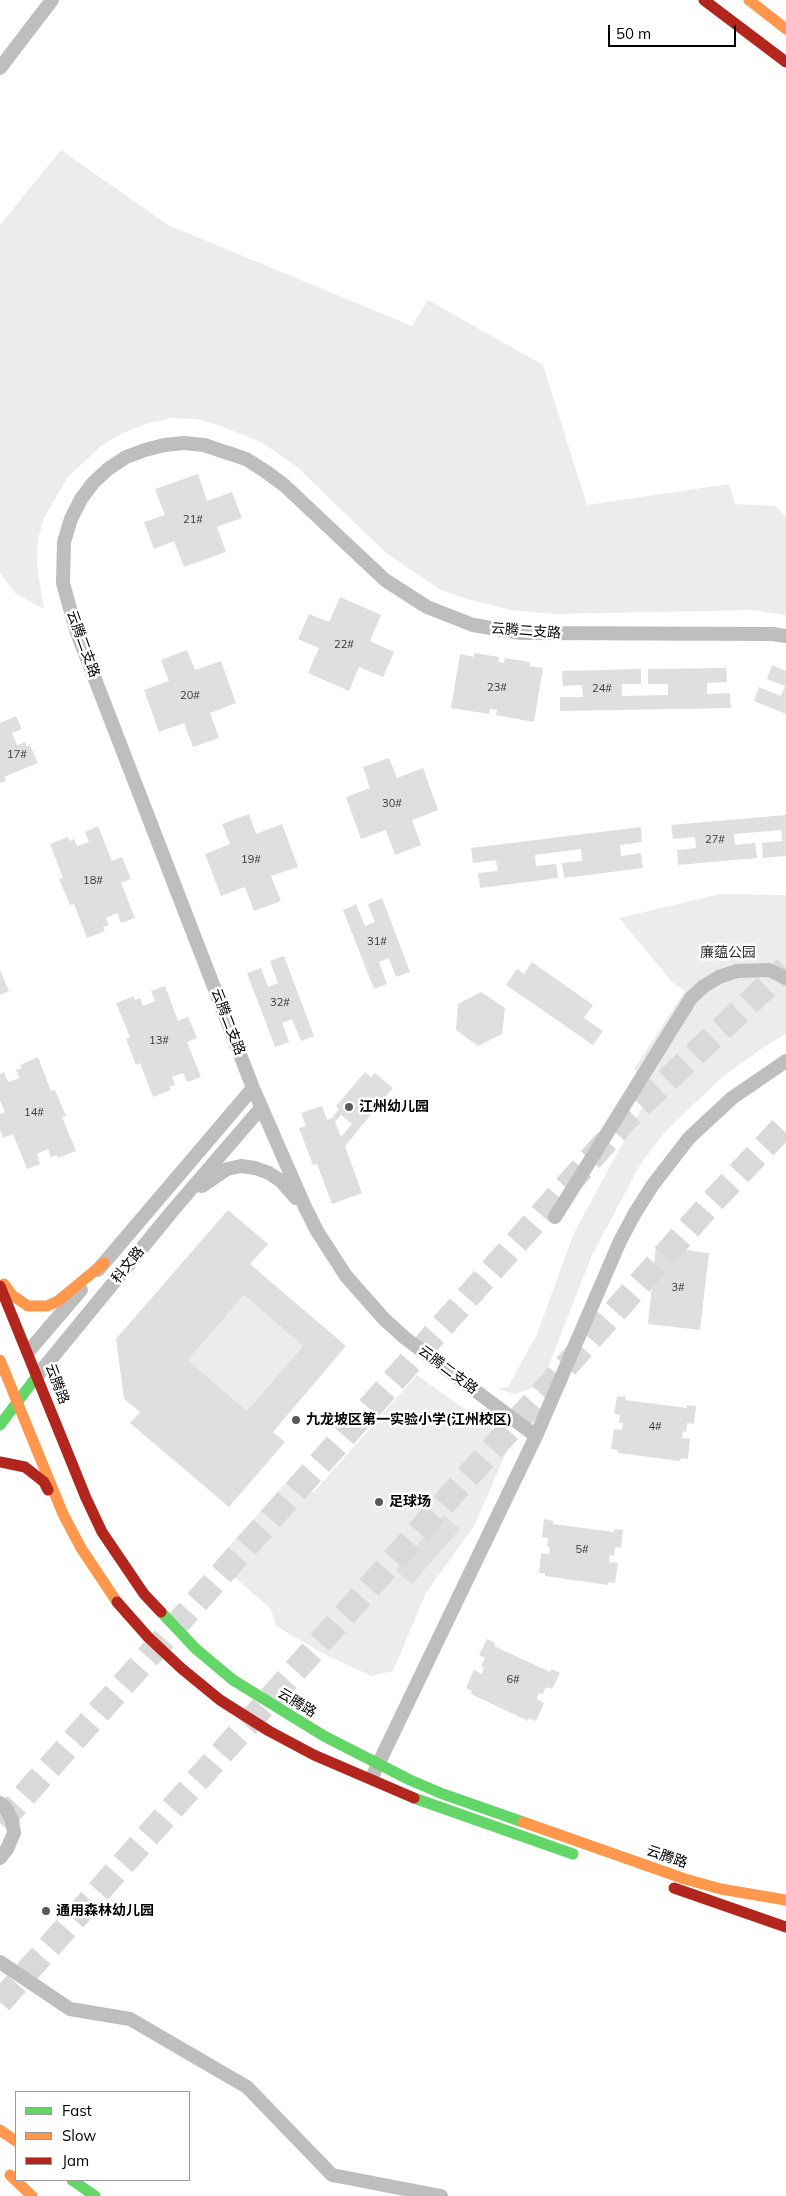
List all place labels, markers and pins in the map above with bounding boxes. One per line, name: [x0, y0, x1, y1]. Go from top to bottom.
place label: 江州幼儿园: [359, 1099, 429, 1115]
marker: 江州幼儿园: [343, 1101, 355, 1113]
place label: 九龙坡区第一实验小学(江州校区): [306, 1412, 512, 1428]
marker: 九龙坡区第一实验小学(江州校区): [290, 1414, 302, 1426]
place label: 足球场: [389, 1494, 431, 1510]
marker: 足球场: [373, 1496, 385, 1508]
place label: 通用森林幼儿园: [56, 1903, 154, 1919]
marker: 通用森林幼儿园: [40, 1905, 52, 1917]

